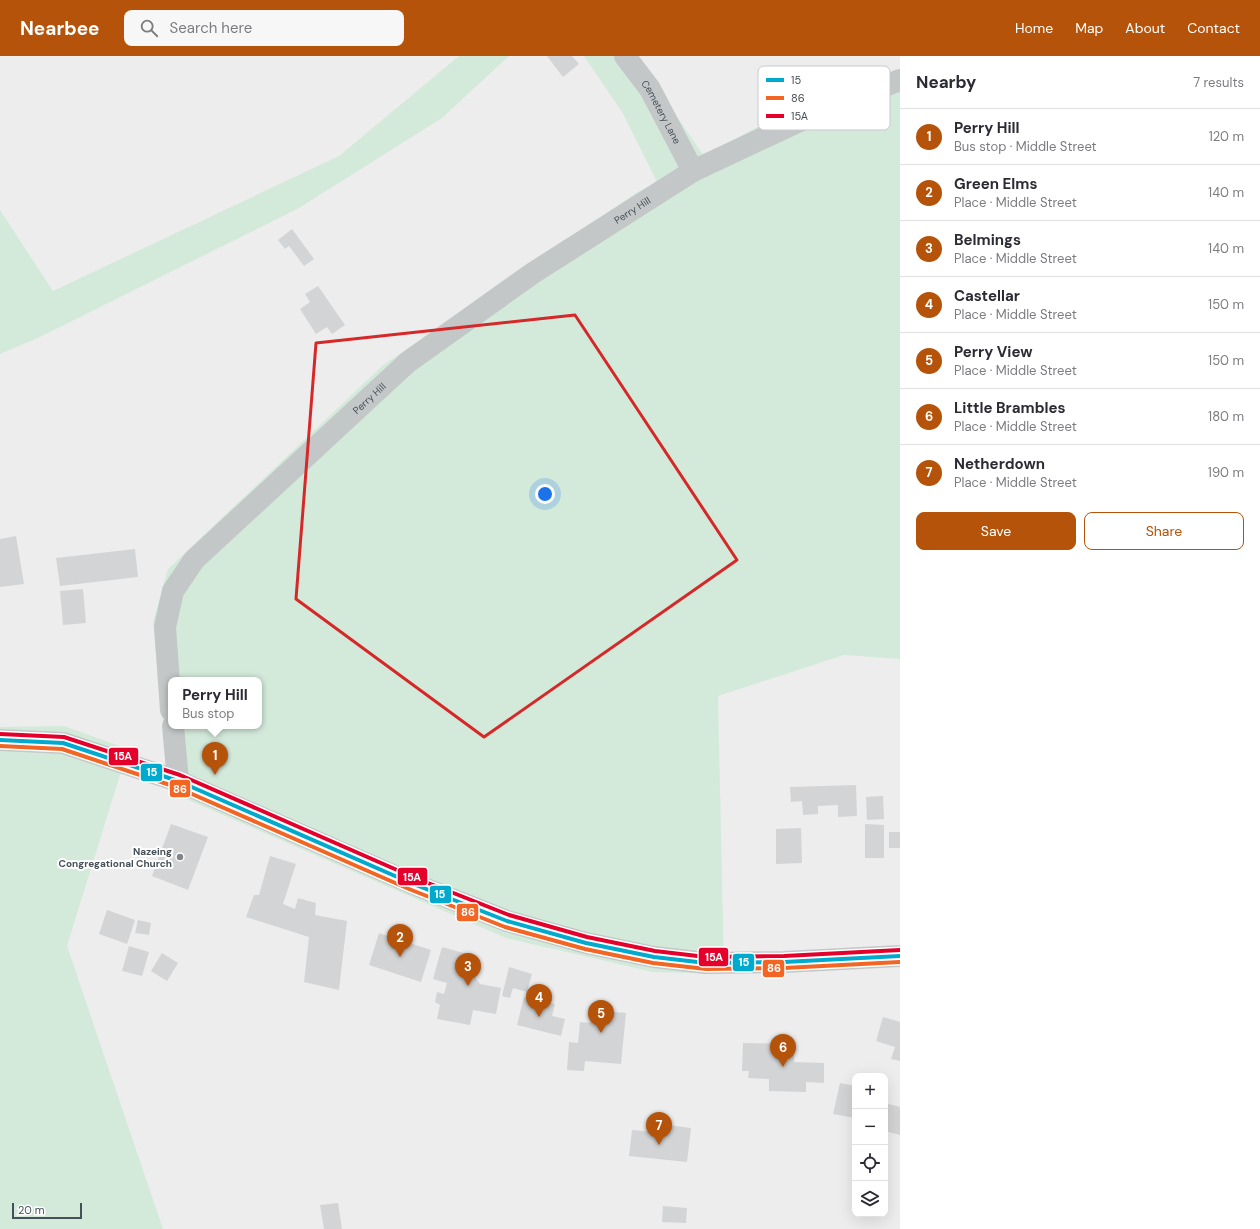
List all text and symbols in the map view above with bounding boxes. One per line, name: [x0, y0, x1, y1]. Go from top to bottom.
search box: [124, 10, 404, 46]
text: Nearbee: [20, 16, 100, 41]
icon: search: [138, 17, 160, 39]
text: Search here: [170, 18, 252, 38]
text: Home: [1015, 19, 1053, 37]
text: Map: [1075, 19, 1103, 37]
text: About: [1125, 19, 1165, 37]
text: Contact: [1187, 19, 1240, 37]
legend: [758, 66, 890, 130]
text: Nearby: [916, 71, 976, 93]
text: 15: [791, 73, 801, 87]
text: 7 results: [1193, 74, 1244, 91]
street label: Cemetery Lane: [638, 78, 684, 147]
text: 86: [791, 91, 805, 105]
text: 15A: [791, 109, 808, 123]
text: Perry Hill: [954, 118, 1020, 138]
text: 1: [927, 128, 931, 145]
text: 120 m: [1209, 128, 1244, 145]
text: Bus stop · Middle Street: [954, 138, 1097, 155]
text: Green Elms: [954, 174, 1037, 194]
text: 2: [925, 184, 933, 201]
text: 140 m: [1208, 184, 1244, 201]
street label: Perry Hill: [612, 194, 653, 227]
text: Place · Middle Street: [954, 194, 1077, 211]
text: Belmings: [954, 230, 1021, 250]
text: 3: [925, 240, 933, 257]
text: 140 m: [1208, 240, 1244, 257]
text: Place · Middle Street: [954, 250, 1077, 267]
text: Castellar: [954, 286, 1020, 306]
text: 4: [925, 296, 933, 313]
text: 150 m: [1208, 296, 1244, 313]
text: Place · Middle Street: [954, 306, 1077, 323]
text: Perry View: [954, 342, 1032, 362]
text: 5: [925, 352, 933, 369]
text: 150 m: [1208, 352, 1244, 369]
text: Place · Middle Street: [954, 362, 1077, 379]
street label: Perry Hill: [350, 380, 389, 417]
text: Little Brambles: [954, 398, 1065, 418]
text: 6: [925, 408, 933, 425]
text: 180 m: [1208, 408, 1244, 425]
text: Place · Middle Street: [954, 418, 1077, 435]
text: Netherdown: [954, 454, 1045, 474]
text: 7: [926, 464, 932, 481]
text: 190 m: [1208, 464, 1244, 481]
text: Place · Middle Street: [954, 474, 1077, 491]
your location: [535, 484, 555, 504]
button: Save: [916, 512, 1076, 550]
button: Share: [1084, 512, 1244, 550]
popup: [168, 677, 262, 729]
text: Perry Hill: [182, 685, 248, 705]
text: Bus stop: [182, 705, 235, 722]
pin: 1: [202, 742, 228, 775]
line badge: 15A: [108, 747, 139, 766]
text: 15A: [114, 749, 132, 763]
line badge: 15: [140, 763, 163, 782]
text: 15: [147, 765, 158, 779]
line badge: 86: [169, 779, 191, 798]
text: 86: [173, 782, 187, 796]
place label: Nazeing Congregational Church: [59, 845, 172, 870]
marker: Nazeing Congregational Church: [175, 852, 185, 862]
line badge: 15A: [397, 867, 428, 886]
text: 15A: [403, 870, 421, 884]
line badge: 15: [429, 885, 452, 904]
text: 15: [435, 887, 446, 901]
line badge: 86: [456, 903, 479, 922]
text: 86: [461, 905, 475, 919]
pin: 2: [387, 924, 413, 957]
line badge: 15A: [698, 947, 729, 967]
text: 15A: [705, 950, 723, 964]
pin: 3: [455, 953, 481, 986]
line badge: 15: [732, 953, 755, 972]
text: 15: [739, 955, 750, 969]
line badge: 86: [762, 959, 785, 978]
text: 86: [767, 961, 781, 975]
pin: 4: [526, 984, 552, 1017]
pin: 5: [588, 1000, 614, 1033]
pin: 6: [770, 1034, 796, 1067]
map controls: [852, 1073, 888, 1217]
button: +: [852, 1073, 888, 1109]
button: −: [852, 1109, 888, 1145]
pin: 7: [646, 1112, 672, 1145]
button: locate: [852, 1145, 888, 1181]
button: layers: [852, 1181, 888, 1217]
scale bar: [12, 1201, 82, 1220]
text: 20 m: [18, 1203, 44, 1217]

